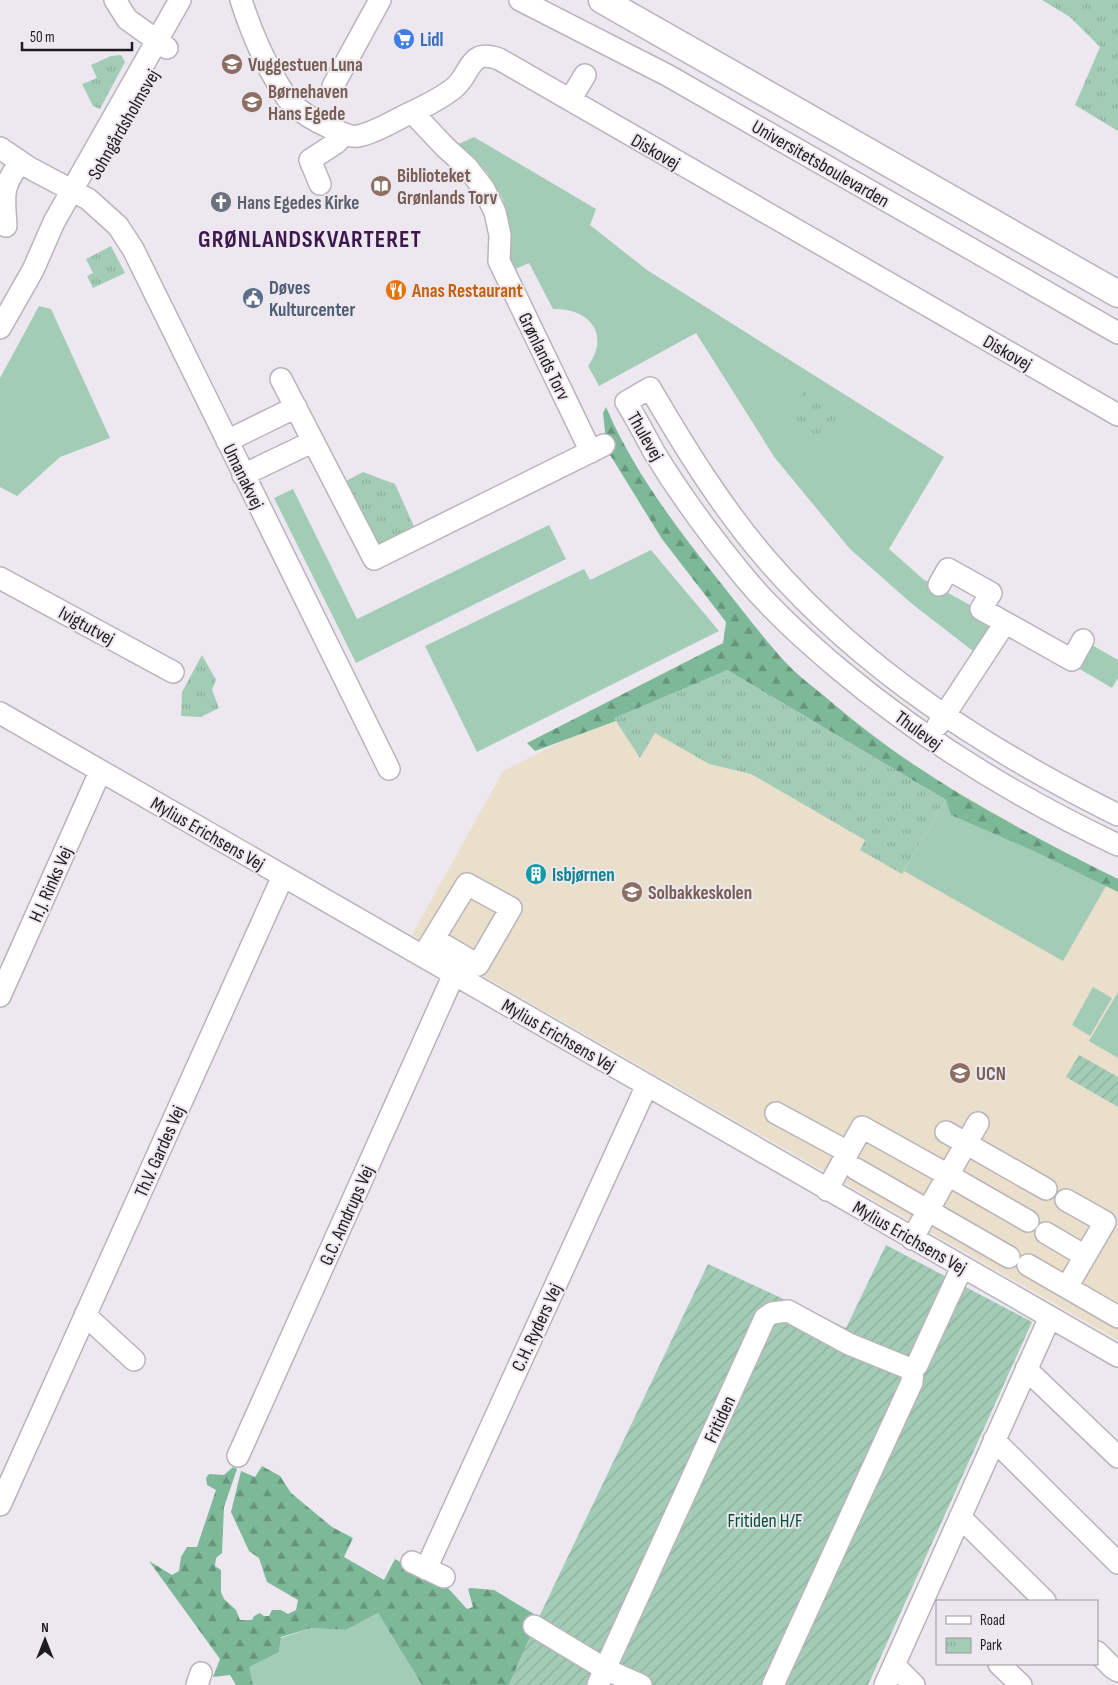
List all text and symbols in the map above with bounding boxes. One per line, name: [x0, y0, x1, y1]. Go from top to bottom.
scale bar: [22, 20, 132, 52]
supermarket icon: Lidl: [392, 27, 416, 51]
text: 50 m: [30, 28, 55, 47]
place label: Lidl: [420, 29, 443, 52]
school or university icon: Vuggestuen Luna: [220, 52, 244, 76]
place label: Vuggestuen Luna: [248, 54, 363, 77]
street label: Sohngårdsholmsvej: [83, 65, 165, 184]
place label: Børnehaven Hans Egede: [268, 81, 348, 126]
school or university icon: Børnehaven Hans Egede: [240, 90, 264, 114]
street label: Universitetsboulevarden: [747, 116, 893, 213]
street label: Diskovej: [627, 129, 684, 175]
place label: Biblioteket Grønlands Torv: [397, 165, 497, 210]
library icon: Biblioteket Grønlands Torv: [369, 174, 393, 198]
church icon: Hans Egedes Kirke: [209, 190, 233, 214]
place label: Hans Egedes Kirke: [237, 192, 359, 215]
district label: GRØNLANDSKVARTERET: [198, 225, 422, 254]
place label: Døves Kulturcenter: [269, 277, 355, 322]
restaurant icon: Anas Restaurant: [384, 278, 408, 302]
place label: Anas Restaurant: [411, 280, 523, 303]
public building icon: Døves Kulturcenter: [241, 286, 265, 310]
street label: Grønlands Torv: [513, 309, 575, 404]
street label: Diskovej: [979, 330, 1036, 376]
street label: Thulevej: [622, 408, 668, 465]
street label: Umanakvej: [217, 440, 268, 513]
street label: Ivigtutvej: [54, 602, 118, 651]
street label: Thulevej: [890, 706, 946, 756]
street label: Mylius Erichsens Vej: [146, 792, 268, 876]
street label: H.J. Rinks Vej: [25, 843, 78, 926]
building icon: Isbjørnen: [524, 862, 548, 886]
place label: Isbjørnen: [552, 864, 615, 887]
school or university icon: Solbakkeskolen: [620, 880, 644, 904]
place label: Solbakkeskolen: [648, 882, 752, 905]
street label: Mylius Erichsens Vej: [497, 994, 619, 1078]
school or university icon: UCN: [948, 1061, 972, 1085]
place label: UCN: [976, 1063, 1006, 1086]
street label: Th.V. Gardes Vej: [130, 1102, 191, 1201]
street label: G.C. Amdrups Vej: [315, 1162, 380, 1269]
street label: Mylius Erichsens Vej: [848, 1196, 970, 1280]
street label: C.H. Ryders Vej: [507, 1280, 568, 1375]
street label: Fritiden: [700, 1392, 741, 1447]
park label: Fritiden H/F: [728, 1510, 802, 1533]
legend: [936, 1600, 1098, 1665]
text: Road: [980, 1611, 1005, 1630]
north arrow: [20, 1615, 70, 1665]
text: N: [41, 1619, 49, 1636]
text: Park: [980, 1636, 1002, 1655]

